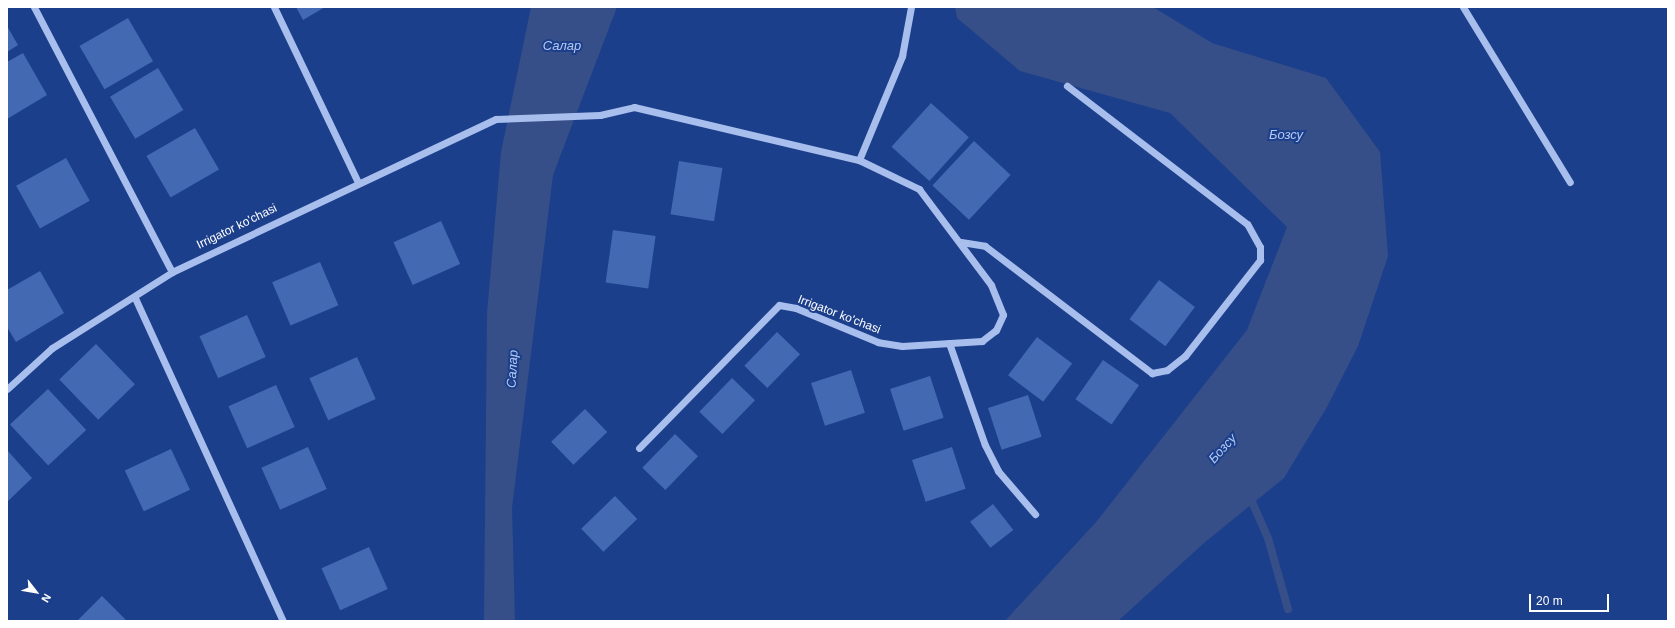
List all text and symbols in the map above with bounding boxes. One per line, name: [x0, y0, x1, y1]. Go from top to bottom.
water label: Салар: [543, 38, 581, 54]
water label: Бозсу: [1269, 127, 1303, 143]
street label: Irrigator ko'chasi: [194, 201, 280, 253]
street label: Irrigator ko'chasi: [796, 293, 882, 337]
water label: Салар: [504, 349, 522, 389]
water label: Бозсу: [1206, 431, 1240, 467]
north arrow: [16, 572, 56, 612]
scale bar: [1531, 586, 1611, 612]
text: N: [39, 592, 53, 605]
text: 20 m: [1536, 594, 1563, 608]

